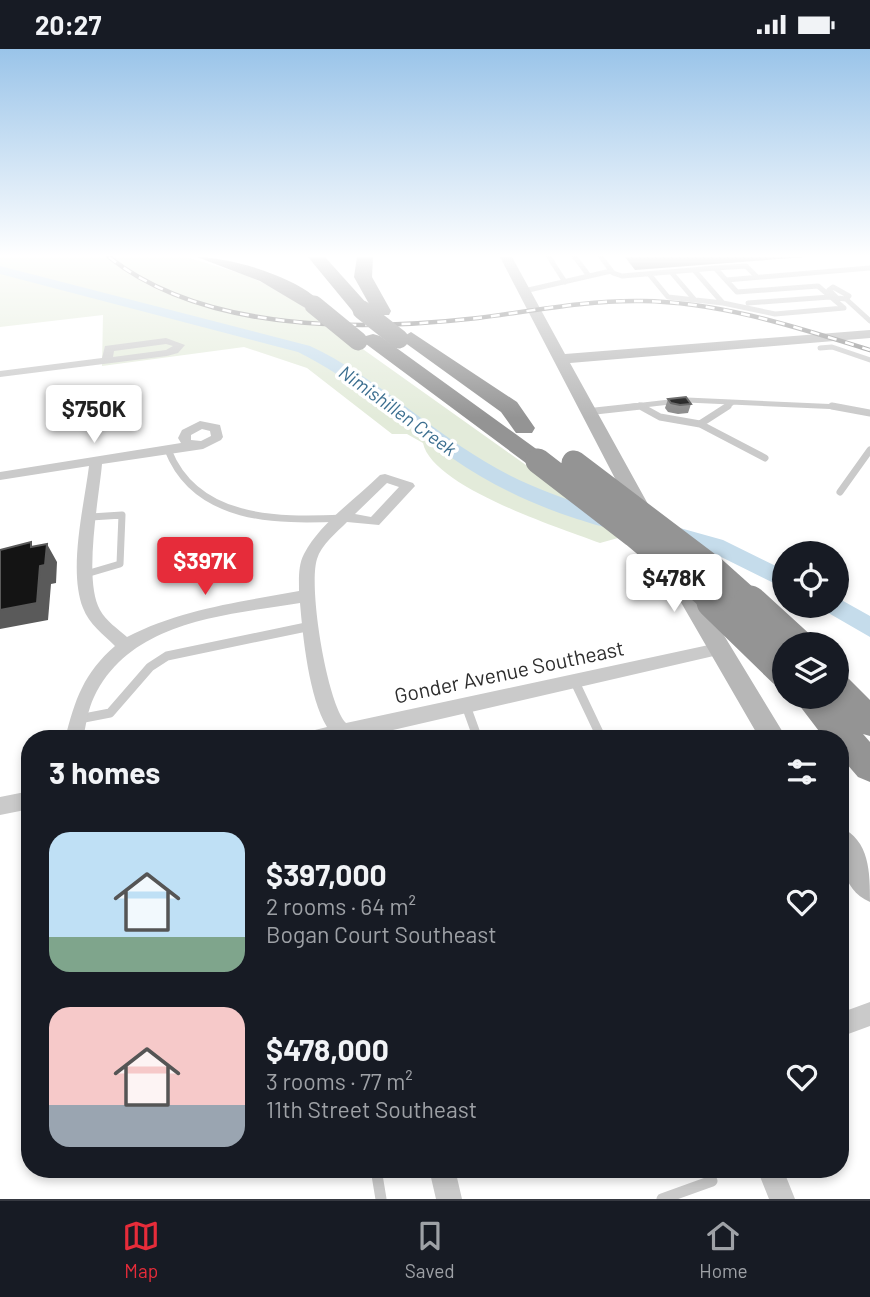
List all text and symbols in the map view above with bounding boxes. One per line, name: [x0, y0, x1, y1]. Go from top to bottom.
text: 20:27: [35, 9, 101, 40]
water label: Nimishillen Creek: [335, 360, 462, 461]
pin: $750K: [45, 385, 143, 445]
text: $750K: [62, 394, 126, 422]
pin: $397K: [156, 538, 254, 597]
map controls: [772, 541, 849, 709]
button: locate: [772, 541, 849, 618]
text: $397K: [173, 546, 237, 574]
pin: $478K: [625, 554, 723, 614]
text: $478K: [642, 563, 706, 591]
button: layers: [772, 632, 849, 709]
street label: Gonder Avenue Southeast: [392, 634, 626, 708]
icon: filters: [783, 753, 821, 791]
text: 3 homes: [49, 754, 160, 790]
text: $397,000: [266, 856, 387, 892]
icon: home: [105, 860, 189, 944]
icon: heart: [783, 883, 821, 921]
text: 2 rooms · 64 m²: [266, 892, 416, 920]
text: Bogan Court Southeast: [266, 920, 497, 948]
text: $478,000: [266, 1031, 389, 1067]
icon: home: [105, 1035, 189, 1119]
icon: heart: [783, 1058, 821, 1096]
text: 3 rooms · 77 m²: [266, 1067, 413, 1095]
text: 11th Street Southeast: [266, 1095, 477, 1123]
tab: Map: [122, 1217, 160, 1282]
tab: Saved: [405, 1217, 455, 1282]
tab: Home: [699, 1217, 748, 1282]

